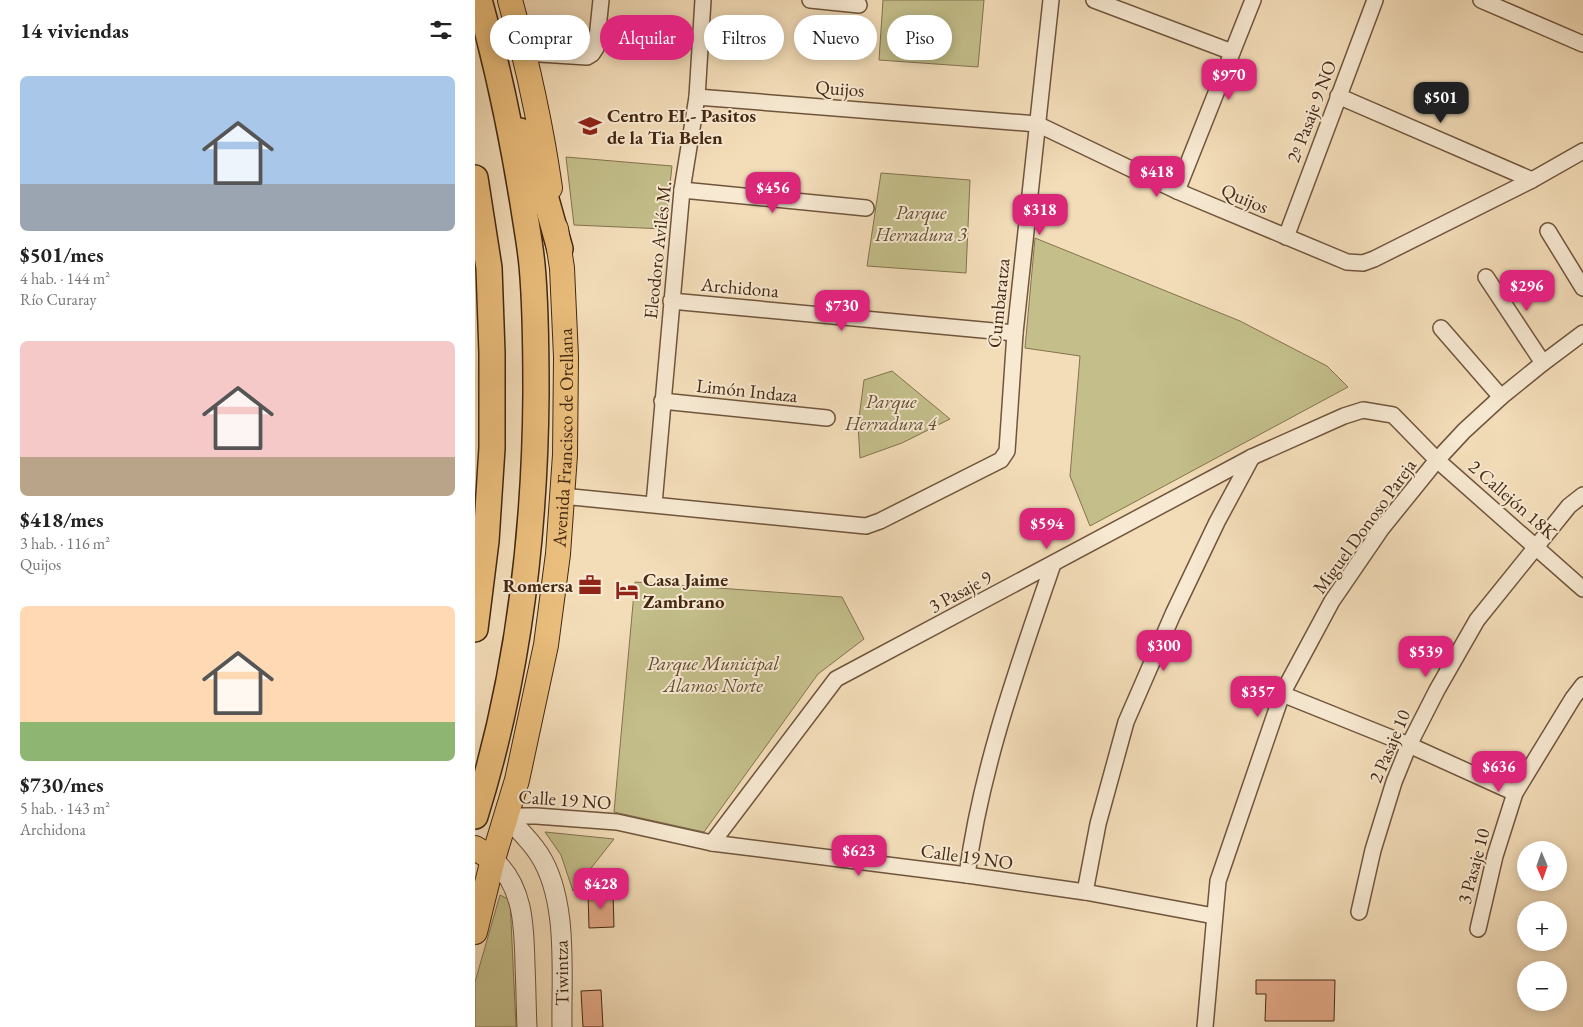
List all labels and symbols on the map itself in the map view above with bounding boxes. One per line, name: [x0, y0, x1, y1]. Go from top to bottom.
street label: 2º Pasaje 9 NO: [1281, 57, 1342, 166]
pin: $970: [1199, 58, 1259, 101]
street label: Quijos: [815, 74, 865, 103]
pin: $501: [1411, 82, 1471, 124]
place label: Centro EI.- Pasitos de la Tia Belen: [607, 103, 756, 150]
school or university icon: Centro EI.- Pasitos de la Tia Belen: [577, 113, 603, 139]
pin: $418: [1127, 156, 1187, 198]
pin: $456: [743, 172, 803, 214]
street label: Quijos: [1217, 177, 1272, 220]
street label: Eleodoro Avilés M.: [638, 180, 677, 320]
pin: $318: [1010, 194, 1070, 236]
park label: Parque Herradura 3: [874, 200, 968, 247]
street label: Cumbaratza: [981, 257, 1016, 349]
pin: $296: [1497, 270, 1557, 312]
street label: Archidona: [699, 272, 780, 303]
pin: $730: [812, 290, 872, 332]
street label: Avenida Francisco de Orellana: [546, 327, 579, 549]
street label: Limón Indaza: [695, 373, 799, 408]
park label: Parque Herradura 4: [844, 389, 938, 436]
street label: Miguel Donoso Pareja: [1307, 453, 1422, 599]
street label: 2 Callejón 18K: [1463, 454, 1563, 545]
pin: $594: [1017, 508, 1077, 550]
street label: 3 Pasaje 9: [924, 564, 996, 618]
place label: Casa Jaime Zambrano: [643, 567, 728, 614]
office icon: Romersa: [577, 572, 603, 598]
place label: Romersa: [503, 573, 574, 598]
hotel icon: Casa Jaime Zambrano: [614, 577, 640, 603]
pin: $300: [1134, 630, 1194, 672]
pin: $539: [1396, 636, 1456, 678]
park label: Parque Municipal Alamos Norte: [647, 651, 780, 698]
pin: $357: [1228, 676, 1288, 718]
street label: 2 Pasaje 10: [1363, 706, 1416, 787]
pin: $636: [1469, 750, 1529, 793]
street label: Calle 19 NO: [518, 784, 612, 815]
street label: 3 Pasaje 10: [1451, 826, 1496, 907]
pin: $623: [829, 834, 889, 877]
street label: Calle 19 NO: [919, 838, 1015, 875]
north arrow: [1517, 841, 1567, 891]
pin: $428: [571, 868, 631, 910]
street label: Tiwintza: [548, 939, 575, 1006]

